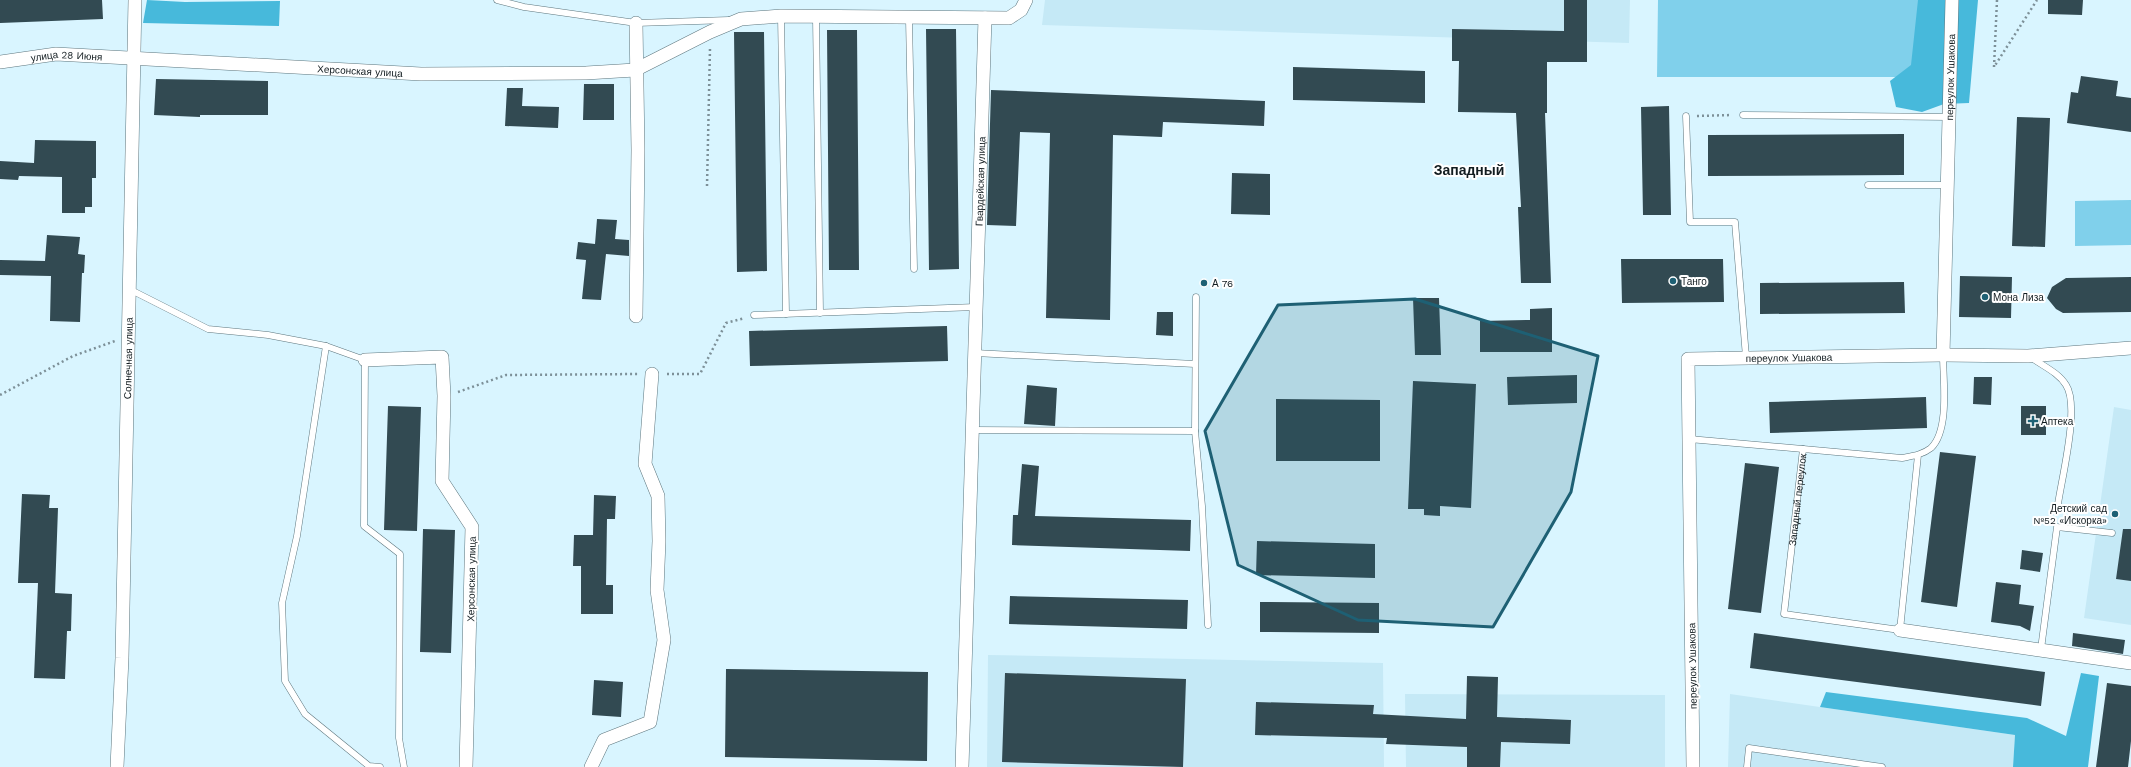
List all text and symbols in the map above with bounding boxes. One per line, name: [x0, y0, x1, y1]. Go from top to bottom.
street label: переулок Ушакова: [1944, 33, 1957, 121]
street label: улица 28 Июня: [30, 49, 103, 64]
street label: Херсонская улица: [317, 63, 403, 79]
street label: Гвардейская улица: [974, 136, 987, 226]
district label: Западный: [1434, 162, 1504, 178]
marker: Танго: [1668, 276, 1678, 286]
place label: Танго: [1681, 276, 1707, 287]
marker: А 76: [1199, 278, 1209, 288]
place label: А 76: [1212, 278, 1233, 289]
marker: Мона Лиза: [1980, 292, 1990, 302]
place label: Мона Лиза: [1993, 292, 2044, 303]
street label: Солнечная улица: [122, 317, 135, 399]
street label: переулок Ушакова: [1746, 352, 1833, 364]
marker: Аптека: [2028, 416, 2038, 426]
place label: Аптека: [2041, 416, 2074, 427]
street label: Западный переулок: [1787, 452, 1808, 547]
place label: Детский сад №52 «Искорка»: [2033, 503, 2107, 526]
marker: Детский сад №52 «Искорка»: [2110, 509, 2120, 519]
street label: Херсонская улица: [465, 536, 478, 622]
street label: переулок Ушакова: [1686, 622, 1699, 709]

